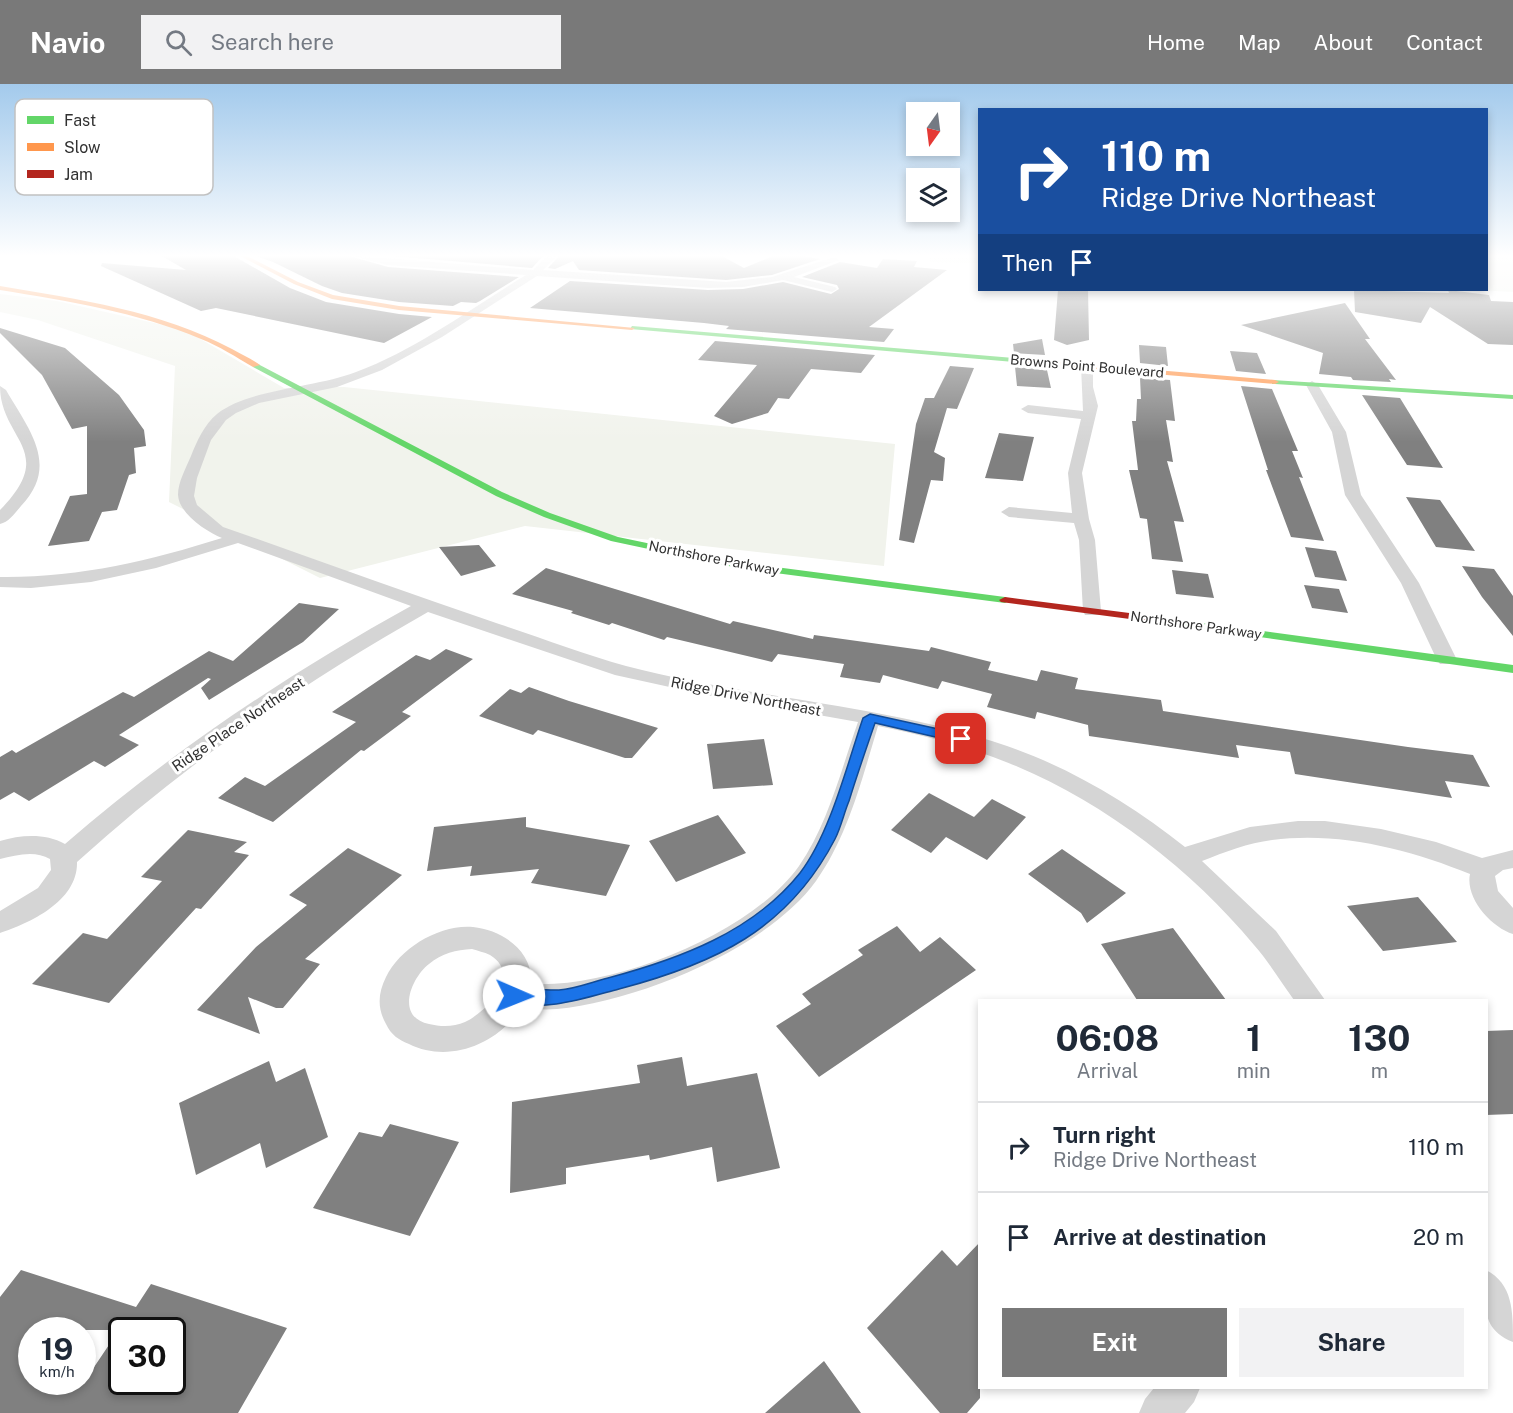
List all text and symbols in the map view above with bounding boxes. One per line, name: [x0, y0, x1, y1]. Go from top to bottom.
search box: [141, 15, 561, 69]
text: Navio: [30, 26, 105, 59]
icon: search: [162, 26, 195, 59]
text: Search here: [210, 29, 334, 55]
text: Home: [1147, 30, 1205, 55]
text: Map: [1238, 30, 1281, 55]
text: About: [1314, 30, 1373, 55]
text: Contact: [1406, 30, 1483, 55]
legend: [15, 99, 213, 195]
north arrow: [906, 102, 960, 156]
map controls: [906, 102, 960, 222]
text: Fast: [64, 111, 96, 130]
text: 110 m: [1101, 131, 1211, 180]
icon: right: [1002, 132, 1080, 210]
text: Slow: [64, 138, 101, 157]
text: Jam: [64, 165, 93, 184]
button: layers: [906, 168, 960, 222]
text: Ridge Drive Northeast: [1101, 181, 1376, 213]
icon: arrive: [1065, 246, 1098, 279]
text: Then: [1002, 250, 1053, 276]
street label: Browns Point Boulevard: [1009, 351, 1165, 381]
street label: Northshore Parkway: [647, 537, 781, 579]
street label: Northshore Parkway: [1129, 608, 1263, 642]
street label: Ridge Place Northeast: [169, 673, 308, 775]
street label: Ridge Drive Northeast: [669, 673, 823, 719]
pin: [935, 713, 986, 764]
icon: arrive: [944, 722, 977, 755]
position arrow: [482, 964, 546, 1028]
text: 06:08: [1055, 1017, 1159, 1059]
text: 1: [1246, 1017, 1261, 1059]
text: 130: [1348, 1017, 1411, 1059]
text: Arrival: [1076, 1059, 1138, 1083]
text: min: [1237, 1059, 1271, 1083]
text: m: [1371, 1059, 1388, 1083]
text: Turn right: [1053, 1122, 1156, 1148]
icon: right: [1002, 1131, 1035, 1164]
text: 110 m: [1408, 1134, 1464, 1160]
text: Ridge Drive Northeast: [1053, 1148, 1257, 1172]
icon: arrive: [1002, 1221, 1035, 1254]
text: Arrive at destination: [1053, 1224, 1266, 1250]
text: 20 m: [1413, 1224, 1464, 1250]
button: Exit: [1002, 1308, 1227, 1377]
button: Share: [1239, 1308, 1464, 1377]
speed limit sign: 30: [108, 1317, 186, 1395]
text: 19: [41, 1331, 73, 1367]
text: km/h: [39, 1363, 75, 1380]

